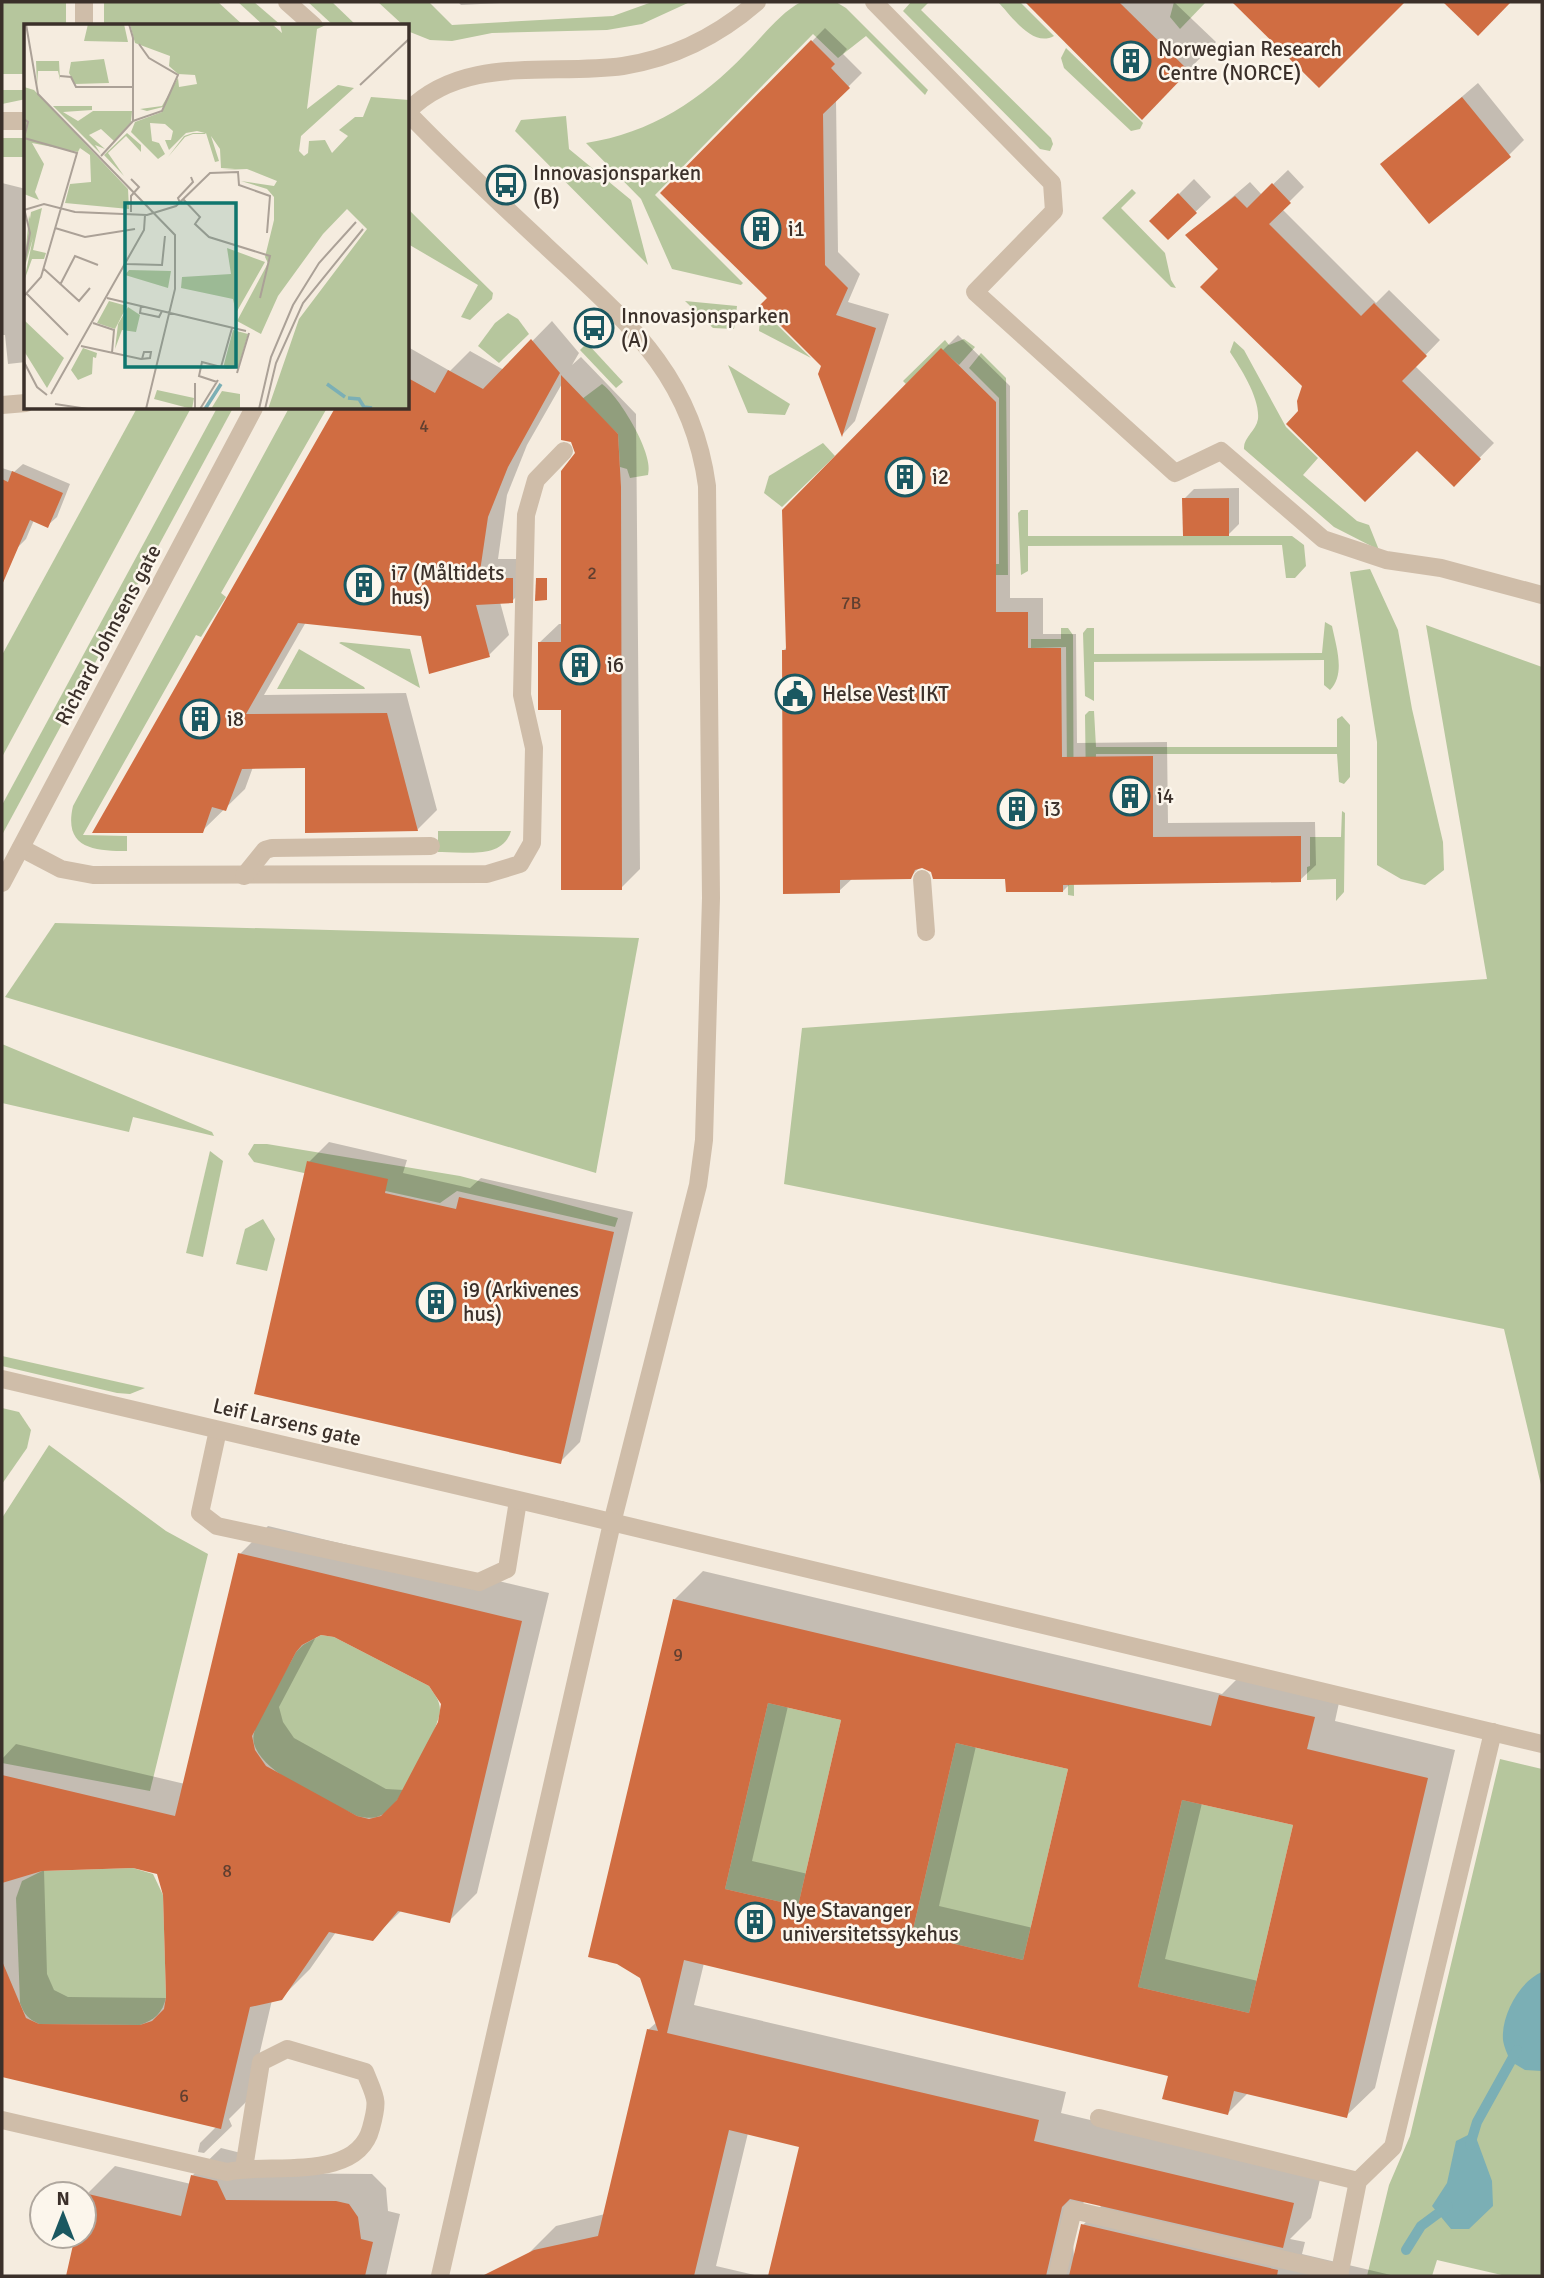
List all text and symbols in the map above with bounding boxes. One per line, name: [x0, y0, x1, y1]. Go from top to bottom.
inset map: [24, 24, 410, 410]
place label: Norwegian Research Centre (NORCE): [1158, 36, 1342, 86]
building icon: Norwegian Research Centre (NORCE): [1110, 40, 1152, 82]
place label: Innovasjonsparken (B): [533, 160, 701, 210]
bus stop icon: Innovasjonsparken (B): [485, 164, 527, 206]
building icon: i1: [740, 208, 782, 250]
place label: i1: [788, 216, 805, 242]
place label: Innovasjonsparken (A): [621, 303, 789, 353]
bus stop icon: Innovasjonsparken (A): [573, 307, 615, 349]
house number: 4: [419, 415, 429, 437]
building icon: i2: [884, 456, 926, 498]
place label: i2: [932, 464, 949, 490]
street label: Richard Johnsens gate: [49, 540, 167, 730]
place label: i7 (Måltidets hus): [391, 560, 504, 610]
house number: 2: [587, 562, 597, 584]
building icon: i7 (Måltidets hus): [343, 564, 385, 606]
house number: 7B: [841, 592, 861, 614]
building icon: i6: [559, 644, 601, 686]
place label: i6: [607, 652, 624, 678]
public building icon: Helse Vest IKT: [774, 673, 816, 715]
place label: Helse Vest IKT: [822, 681, 950, 707]
building icon: i8: [179, 698, 221, 740]
place label: i8: [227, 706, 244, 732]
building icon: i4: [1109, 775, 1151, 817]
place label: i4: [1157, 783, 1174, 809]
building icon: i3: [996, 788, 1038, 830]
place label: i3: [1044, 796, 1061, 822]
place label: i9 (Arkivenes hus): [463, 1277, 579, 1327]
building icon: i9 (Arkivenes hus): [415, 1281, 457, 1323]
street label: Leif Larsens gate: [210, 1392, 364, 1452]
house number: 9: [673, 1644, 683, 1666]
house number: 8: [222, 1860, 232, 1882]
place label: Nye Stavanger universitetssykehus: [782, 1897, 959, 1947]
building icon: Nye Stavanger universitetssykehus: [734, 1901, 776, 1943]
house number: 6: [179, 2085, 189, 2107]
north arrow: [28, 2180, 98, 2250]
text: N: [56, 2187, 70, 2211]

